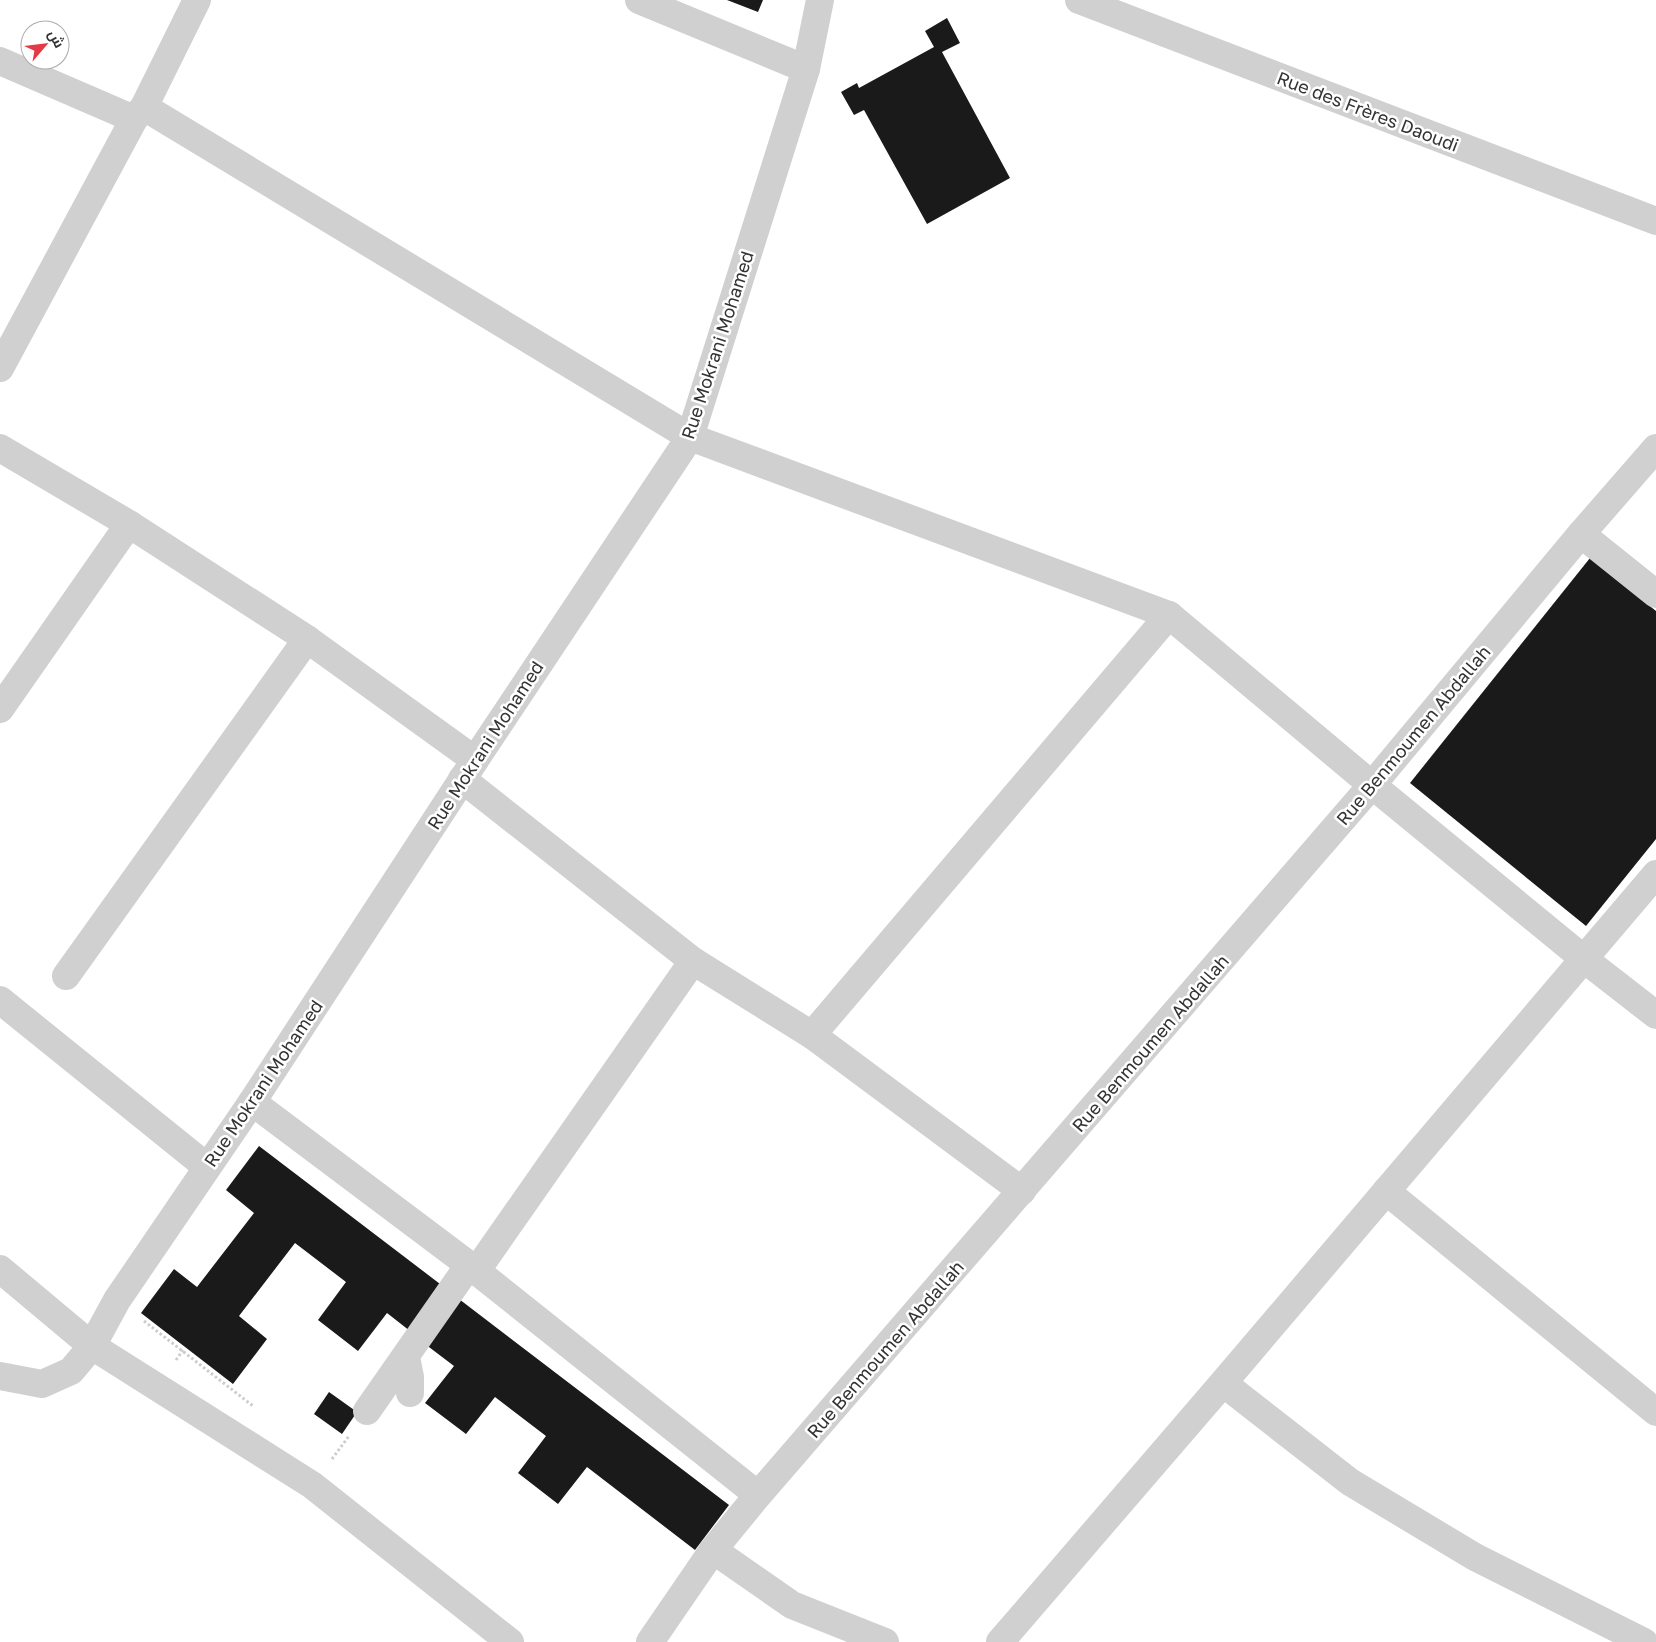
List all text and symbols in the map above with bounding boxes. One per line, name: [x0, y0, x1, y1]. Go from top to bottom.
north arrow: [20, 20, 70, 70]
text: ش: [44, 27, 69, 51]
street label: Rue des Frères Daoudi: [1274, 66, 1462, 156]
street label: Rue Mokrani Mohamed: [676, 248, 758, 442]
street label: Rue Benmoumen Abdallah: [1331, 641, 1495, 829]
street label: Rue Mokrani Mohamed: [422, 657, 548, 833]
street label: Rue Benmoumen Abdallah: [1067, 950, 1233, 1136]
street label: Rue Mokrani Mohamed: [199, 995, 327, 1171]
street label: Rue Benmoumen Abdallah: [802, 1256, 968, 1442]

